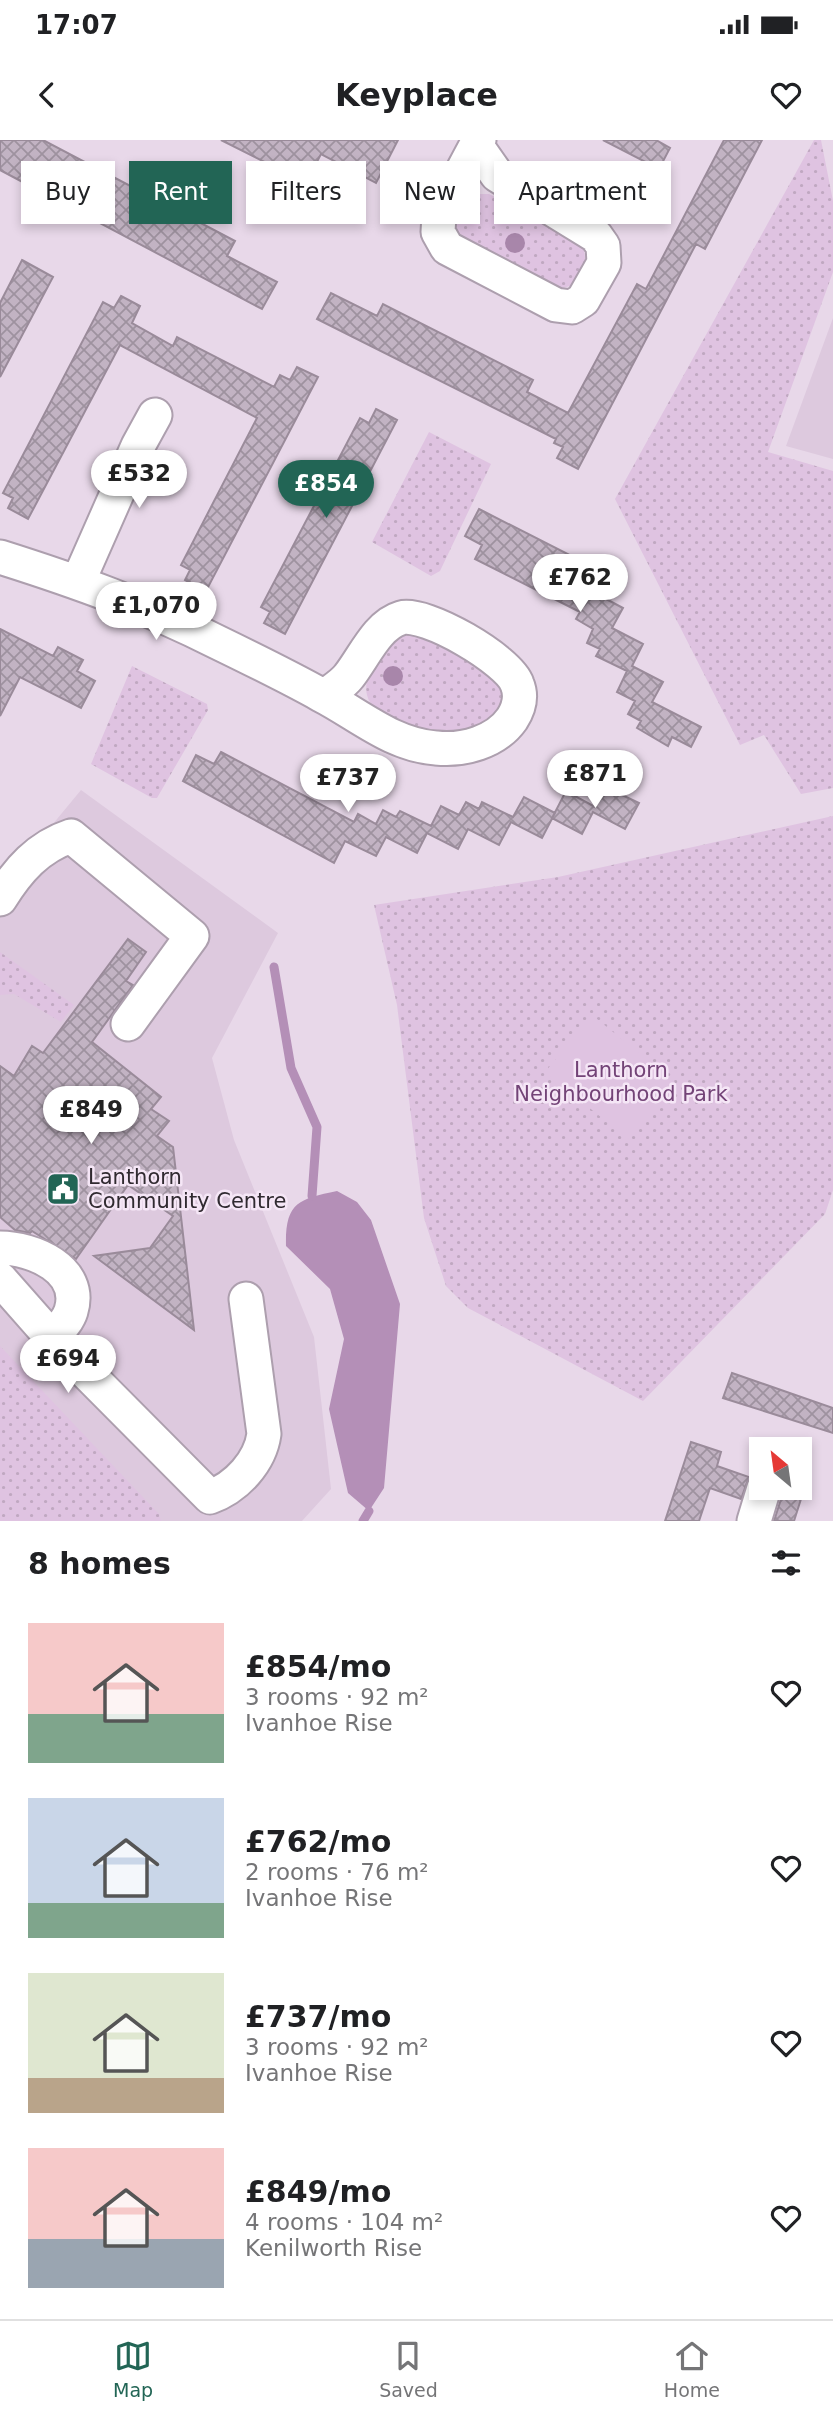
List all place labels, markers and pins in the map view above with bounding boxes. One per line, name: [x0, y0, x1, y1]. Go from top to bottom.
pin: £532: [98, 450, 180, 510]
pin: £854: [285, 460, 367, 520]
pin: £762: [539, 554, 621, 614]
pin: £1,070: [99, 582, 213, 642]
pin: £871: [554, 750, 636, 810]
pin: £737: [307, 754, 389, 814]
pin: £849: [50, 1086, 132, 1146]
place label: Lanthorn Community Centre: [88, 1165, 286, 1213]
public building icon: Lanthorn Community Centre: [44, 1170, 82, 1208]
pin: £694: [27, 1336, 109, 1395]

